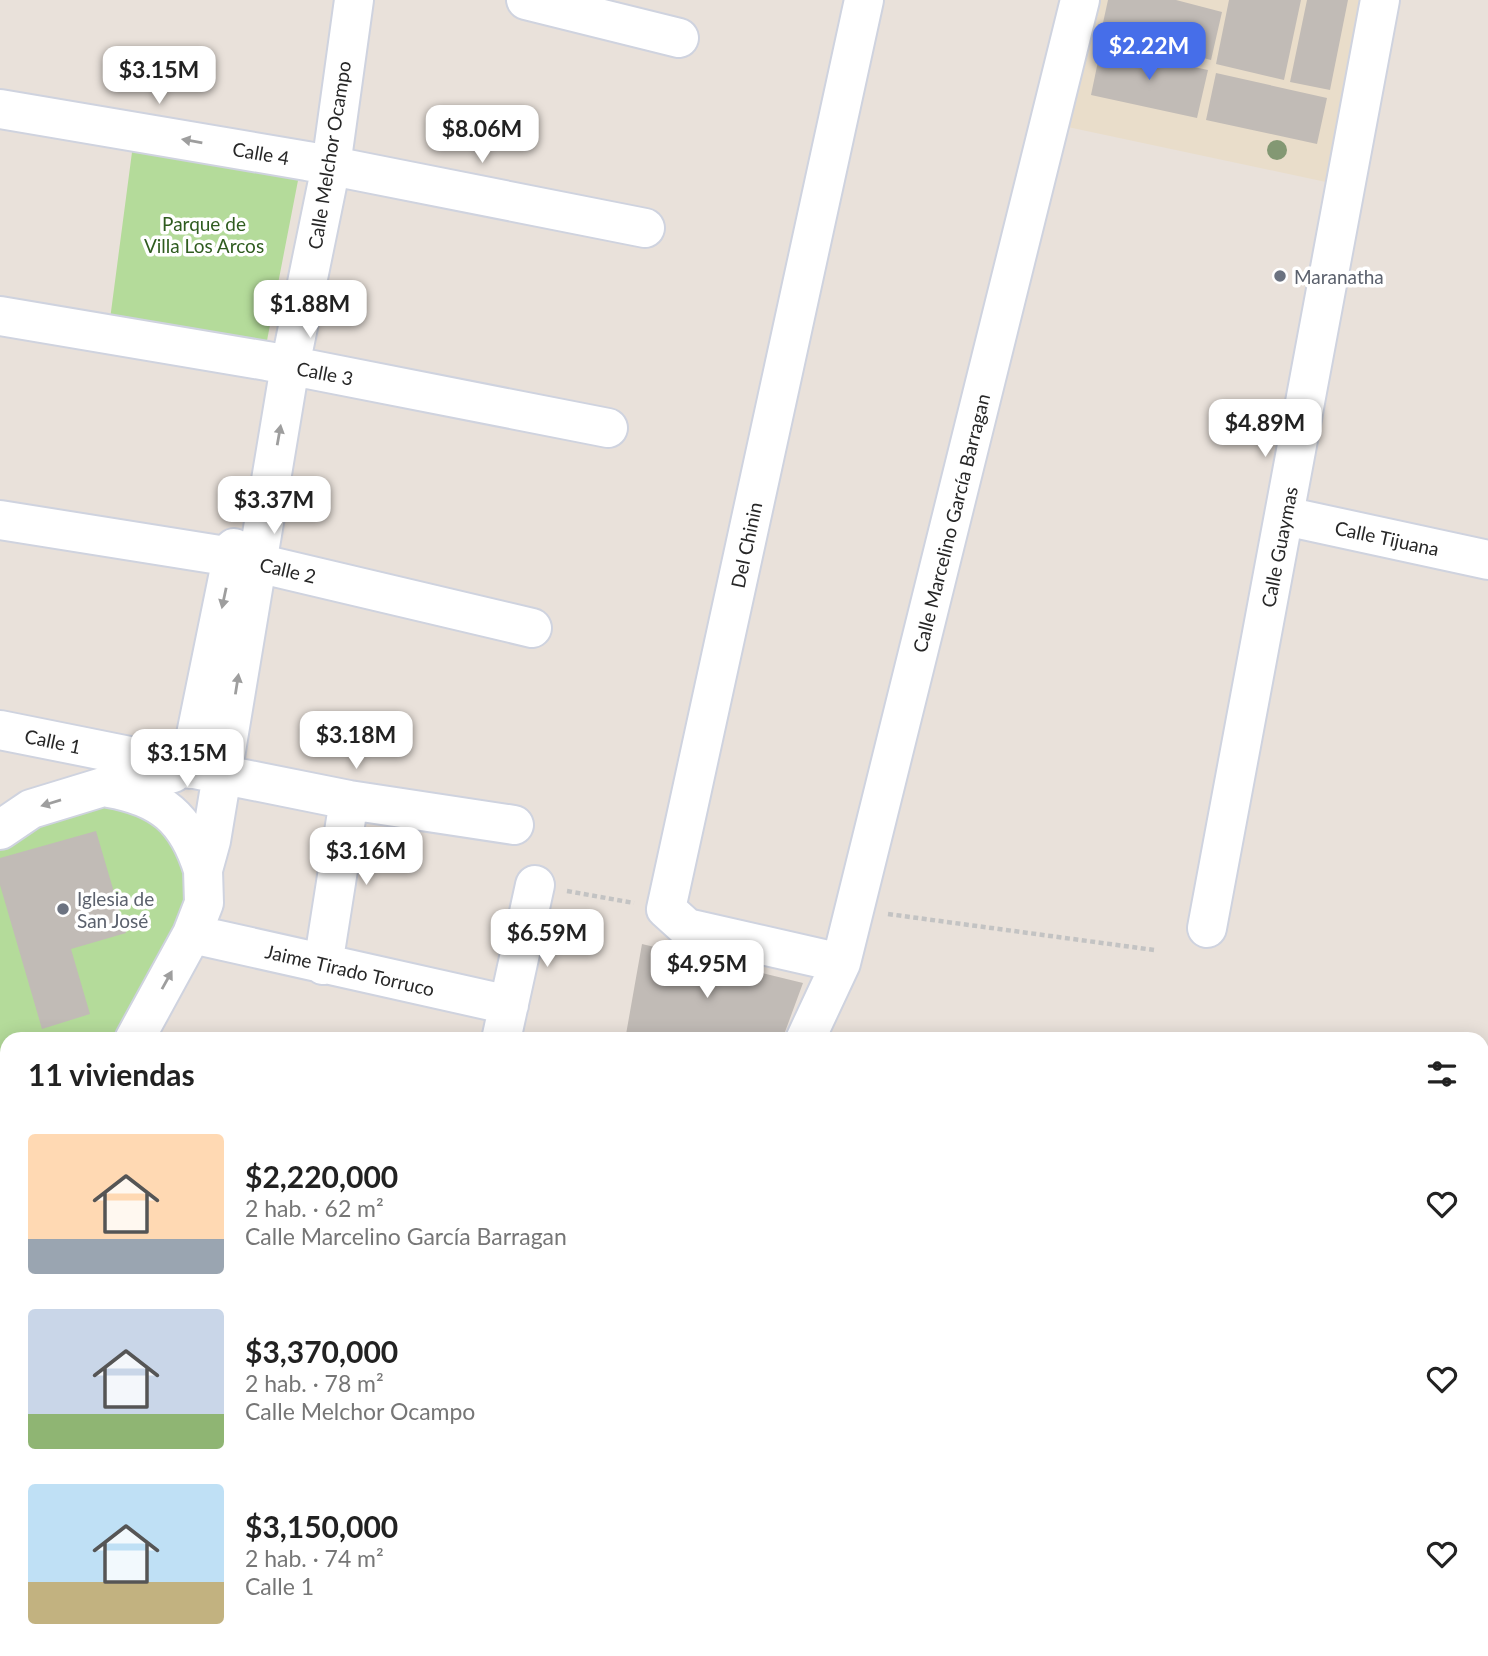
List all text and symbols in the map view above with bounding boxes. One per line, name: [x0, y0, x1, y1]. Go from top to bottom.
pin: $2.22M: [1092, 22, 1206, 82]
text: $2.22M: [1109, 31, 1189, 59]
pin: $3.15M: [102, 46, 216, 106]
text: $3.15M: [119, 55, 199, 83]
street label: Calle Melchor Ocampo: [303, 59, 355, 251]
pin: $8.06M: [425, 106, 539, 165]
text: $8.06M: [442, 114, 522, 142]
one-way arrow: [180, 135, 202, 146]
street label: Calle 4: [231, 137, 291, 169]
park label: Parque de Villa Los Arcos: [144, 212, 264, 257]
place label: Maranatha: [1294, 265, 1384, 288]
marker: Maranatha: [1272, 268, 1288, 284]
pin: $1.88M: [253, 280, 367, 340]
text: $1.88M: [270, 289, 350, 317]
street label: Calle 3: [295, 356, 355, 390]
street label: Calle Marcelino García Barragan: [908, 391, 994, 655]
pin: $4.89M: [1208, 400, 1322, 459]
text: $4.89M: [1225, 408, 1305, 436]
one-way arrow: [274, 424, 285, 446]
pin: $3.37M: [217, 476, 331, 536]
text: $3.37M: [234, 485, 314, 513]
street label: Calle Guaymas: [1256, 485, 1302, 609]
street label: Del Chinin: [726, 500, 766, 590]
street label: Calle Tijuana: [1333, 516, 1441, 560]
street label: Calle 2: [258, 552, 318, 588]
one-way arrow: [218, 587, 229, 609]
one-way arrow: [232, 673, 243, 695]
pin: $3.18M: [299, 712, 413, 771]
text: $3.18M: [316, 720, 396, 748]
street label: Calle 1: [23, 724, 83, 758]
pin: $3.15M: [130, 730, 244, 789]
text: $3.15M: [147, 738, 227, 766]
one-way arrow: [41, 798, 62, 808]
pin: $3.16M: [309, 828, 423, 887]
text: $3.16M: [326, 836, 406, 864]
place label: Iglesia de San José: [77, 887, 154, 932]
marker: Iglesia de San José: [55, 901, 71, 917]
pin: $6.59M: [490, 909, 604, 969]
text: $6.59M: [507, 918, 587, 946]
street label: Jaime Tirado Torruco: [263, 939, 437, 1001]
pin: $4.95M: [650, 940, 764, 1000]
text: $4.95M: [667, 949, 747, 977]
one-way arrow: [161, 970, 173, 989]
icon: filters: [1423, 1055, 1461, 1093]
text: 11 viviendas: [28, 1056, 195, 1092]
text: $2,220,000: [245, 1158, 398, 1194]
icon: home: [84, 1162, 168, 1246]
icon: heart: [1423, 1185, 1461, 1223]
text: 2 hab. · 62 m²: [245, 1194, 384, 1222]
text: Calle Marcelino García Barragan: [245, 1222, 567, 1250]
text: $3,370,000: [245, 1333, 398, 1369]
icon: home: [84, 1337, 168, 1421]
icon: heart: [1423, 1360, 1461, 1398]
text: 2 hab. · 78 m²: [245, 1369, 384, 1397]
text: Calle Melchor Ocampo: [245, 1397, 475, 1425]
text: $3,150,000: [245, 1508, 398, 1544]
icon: home: [84, 1512, 168, 1596]
icon: heart: [1423, 1535, 1461, 1573]
text: 2 hab. · 74 m²: [245, 1544, 384, 1572]
text: Calle 1: [245, 1572, 314, 1600]

